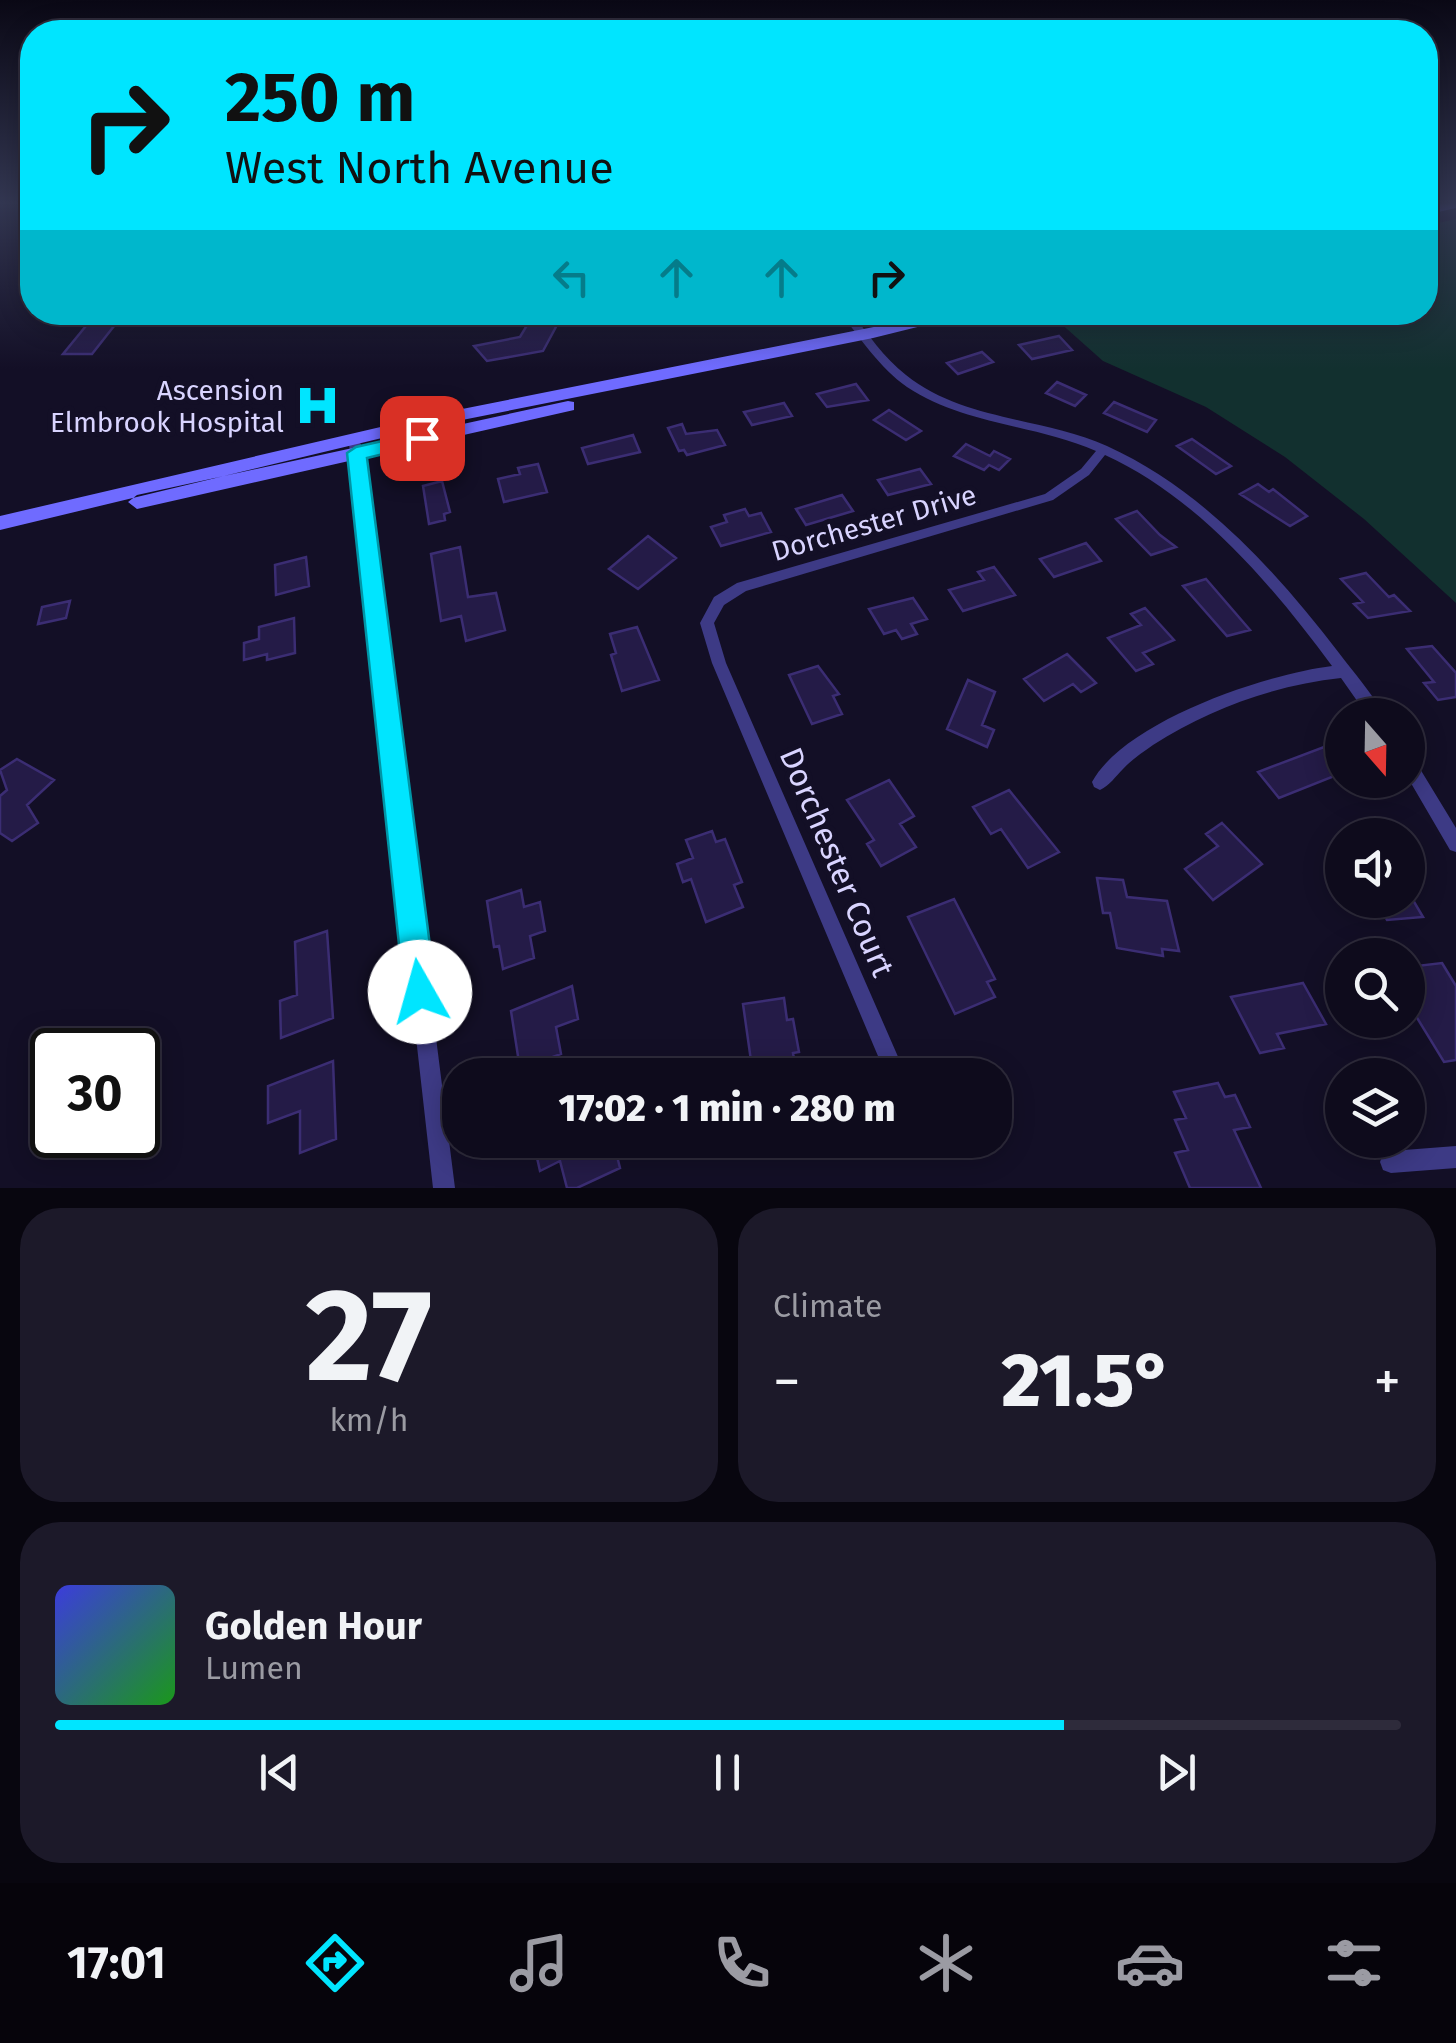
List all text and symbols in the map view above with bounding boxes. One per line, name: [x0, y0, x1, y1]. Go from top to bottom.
text: 250 m: [225, 56, 415, 140]
icon: right: [60, 60, 190, 190]
text: West North Avenue: [225, 141, 614, 195]
icon: left: [544, 250, 599, 305]
icon: ahead: [649, 250, 704, 305]
icon: ahead: [754, 250, 809, 305]
icon: right: [859, 250, 914, 305]
place label: Ascension Elmbrook Hospital: [50, 374, 284, 439]
hospital icon: Ascension Elmbrook Hospital: [293, 382, 341, 430]
pin: [380, 396, 465, 481]
icon: arrive: [395, 411, 450, 466]
street label: Dorchester Drive: [768, 478, 980, 568]
north arrow: [1325, 698, 1425, 798]
map controls: [1325, 698, 1425, 1158]
street label: Dorchester Court: [772, 742, 903, 983]
button: sound: [1325, 818, 1425, 918]
button: search: [1325, 938, 1425, 1038]
position arrow: [368, 940, 472, 1044]
speed limit sign: 30: [30, 1028, 160, 1158]
button: layers: [1325, 1058, 1425, 1158]
text: 17:02 · 1 min · 280 m: [559, 1085, 895, 1131]
text: 27: [306, 1258, 432, 1414]
text: Climate: [773, 1287, 882, 1325]
text: 21.5°: [1001, 1336, 1173, 1426]
text: −: [773, 1349, 801, 1415]
text: +: [1374, 1349, 1401, 1415]
text: km/h: [329, 1401, 409, 1439]
text: Golden Hour: [205, 1603, 422, 1649]
text: Lumen: [205, 1649, 303, 1687]
icon: previous: [252, 1745, 307, 1800]
icon: pause: [700, 1745, 755, 1800]
icon: next: [1149, 1745, 1204, 1800]
icon: directions: [300, 1928, 370, 1998]
icon: music: [504, 1928, 574, 1998]
icon: phone: [707, 1928, 777, 1998]
icon: climate: [911, 1928, 981, 1998]
icon: car: [1115, 1928, 1185, 1998]
icon: filters: [1319, 1928, 1389, 1998]
text: 17:01: [67, 1936, 166, 1990]

